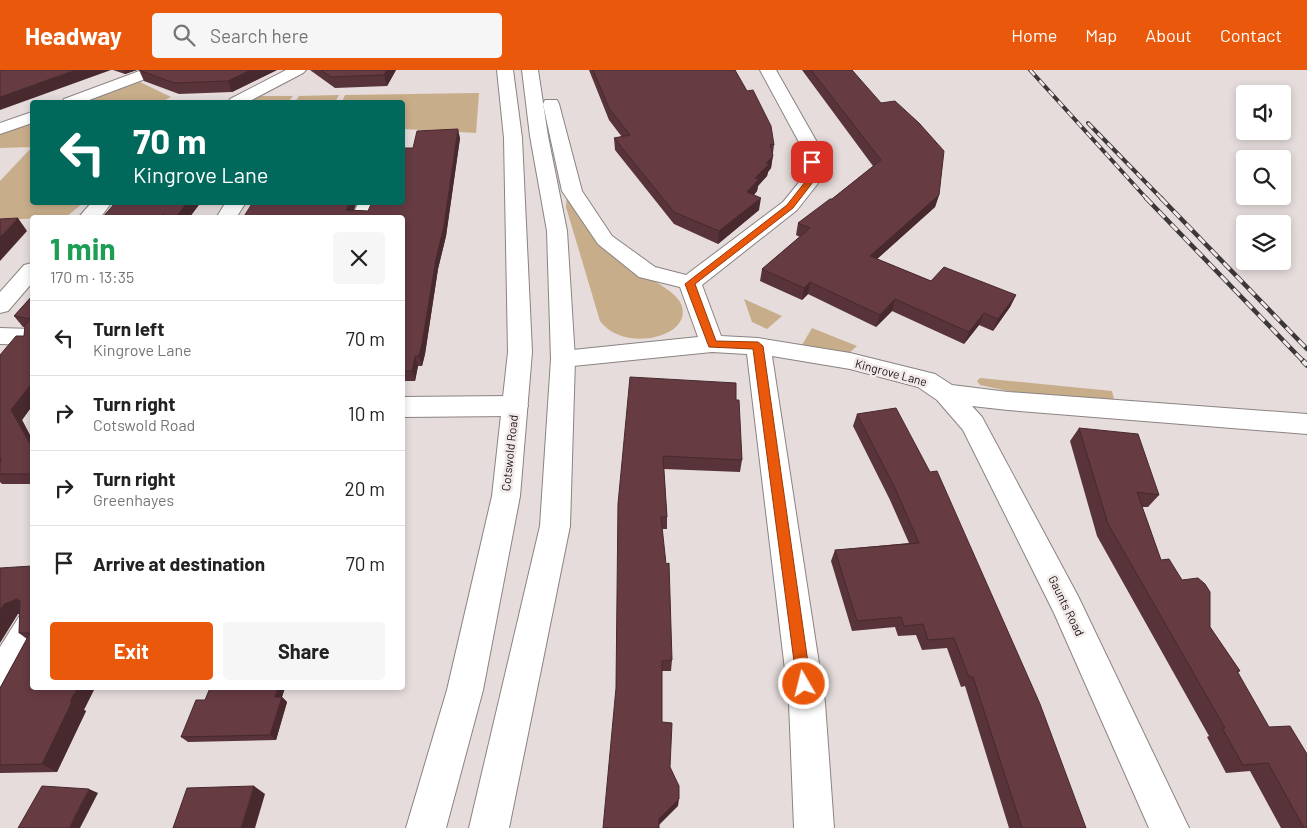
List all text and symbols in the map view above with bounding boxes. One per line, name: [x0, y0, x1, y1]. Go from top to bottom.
search box: [152, 13, 502, 58]
text: Headway: [25, 21, 122, 50]
icon: search: [170, 21, 198, 49]
text: Search here: [210, 24, 309, 47]
text: Home: [1011, 24, 1057, 46]
text: Map: [1085, 24, 1117, 46]
text: About: [1145, 24, 1192, 46]
text: Contact: [1220, 24, 1282, 46]
map controls: [1236, 85, 1291, 270]
button: sound: [1236, 85, 1291, 140]
text: 70 m: [133, 119, 207, 161]
icon: left: [50, 120, 115, 185]
pin: [791, 141, 833, 183]
icon: arrive: [798, 148, 826, 176]
button: search: [1236, 150, 1291, 205]
text: Kingrove Lane: [133, 161, 269, 187]
button: layers: [1236, 215, 1291, 270]
text: 1 min: [50, 230, 116, 266]
button: close: [333, 232, 385, 284]
text: 170 m · 13:35: [50, 267, 134, 286]
text: Turn left: [93, 317, 164, 340]
icon: left: [50, 324, 78, 352]
text: 70 m: [346, 327, 385, 350]
text: Kingrove Lane: [93, 340, 192, 359]
street label: Kingrove Lane: [854, 356, 929, 388]
text: Turn right: [93, 392, 175, 415]
icon: right: [50, 399, 78, 427]
text: 10 m: [348, 402, 385, 425]
street label: Cotswold Road: [498, 414, 520, 492]
text: Cotswold Road: [93, 415, 195, 434]
text: Turn right: [93, 467, 175, 490]
icon: right: [50, 474, 78, 502]
text: 20 m: [345, 477, 385, 500]
text: Greenhayes: [93, 490, 174, 509]
icon: arrive: [50, 549, 78, 577]
text: Arrive at destination: [93, 552, 265, 575]
text: 70 m: [346, 552, 385, 575]
street label: Gaunts Road: [1046, 573, 1088, 638]
button: Exit: [50, 622, 213, 680]
button: Share: [223, 622, 385, 680]
position arrow: [777, 657, 829, 709]

